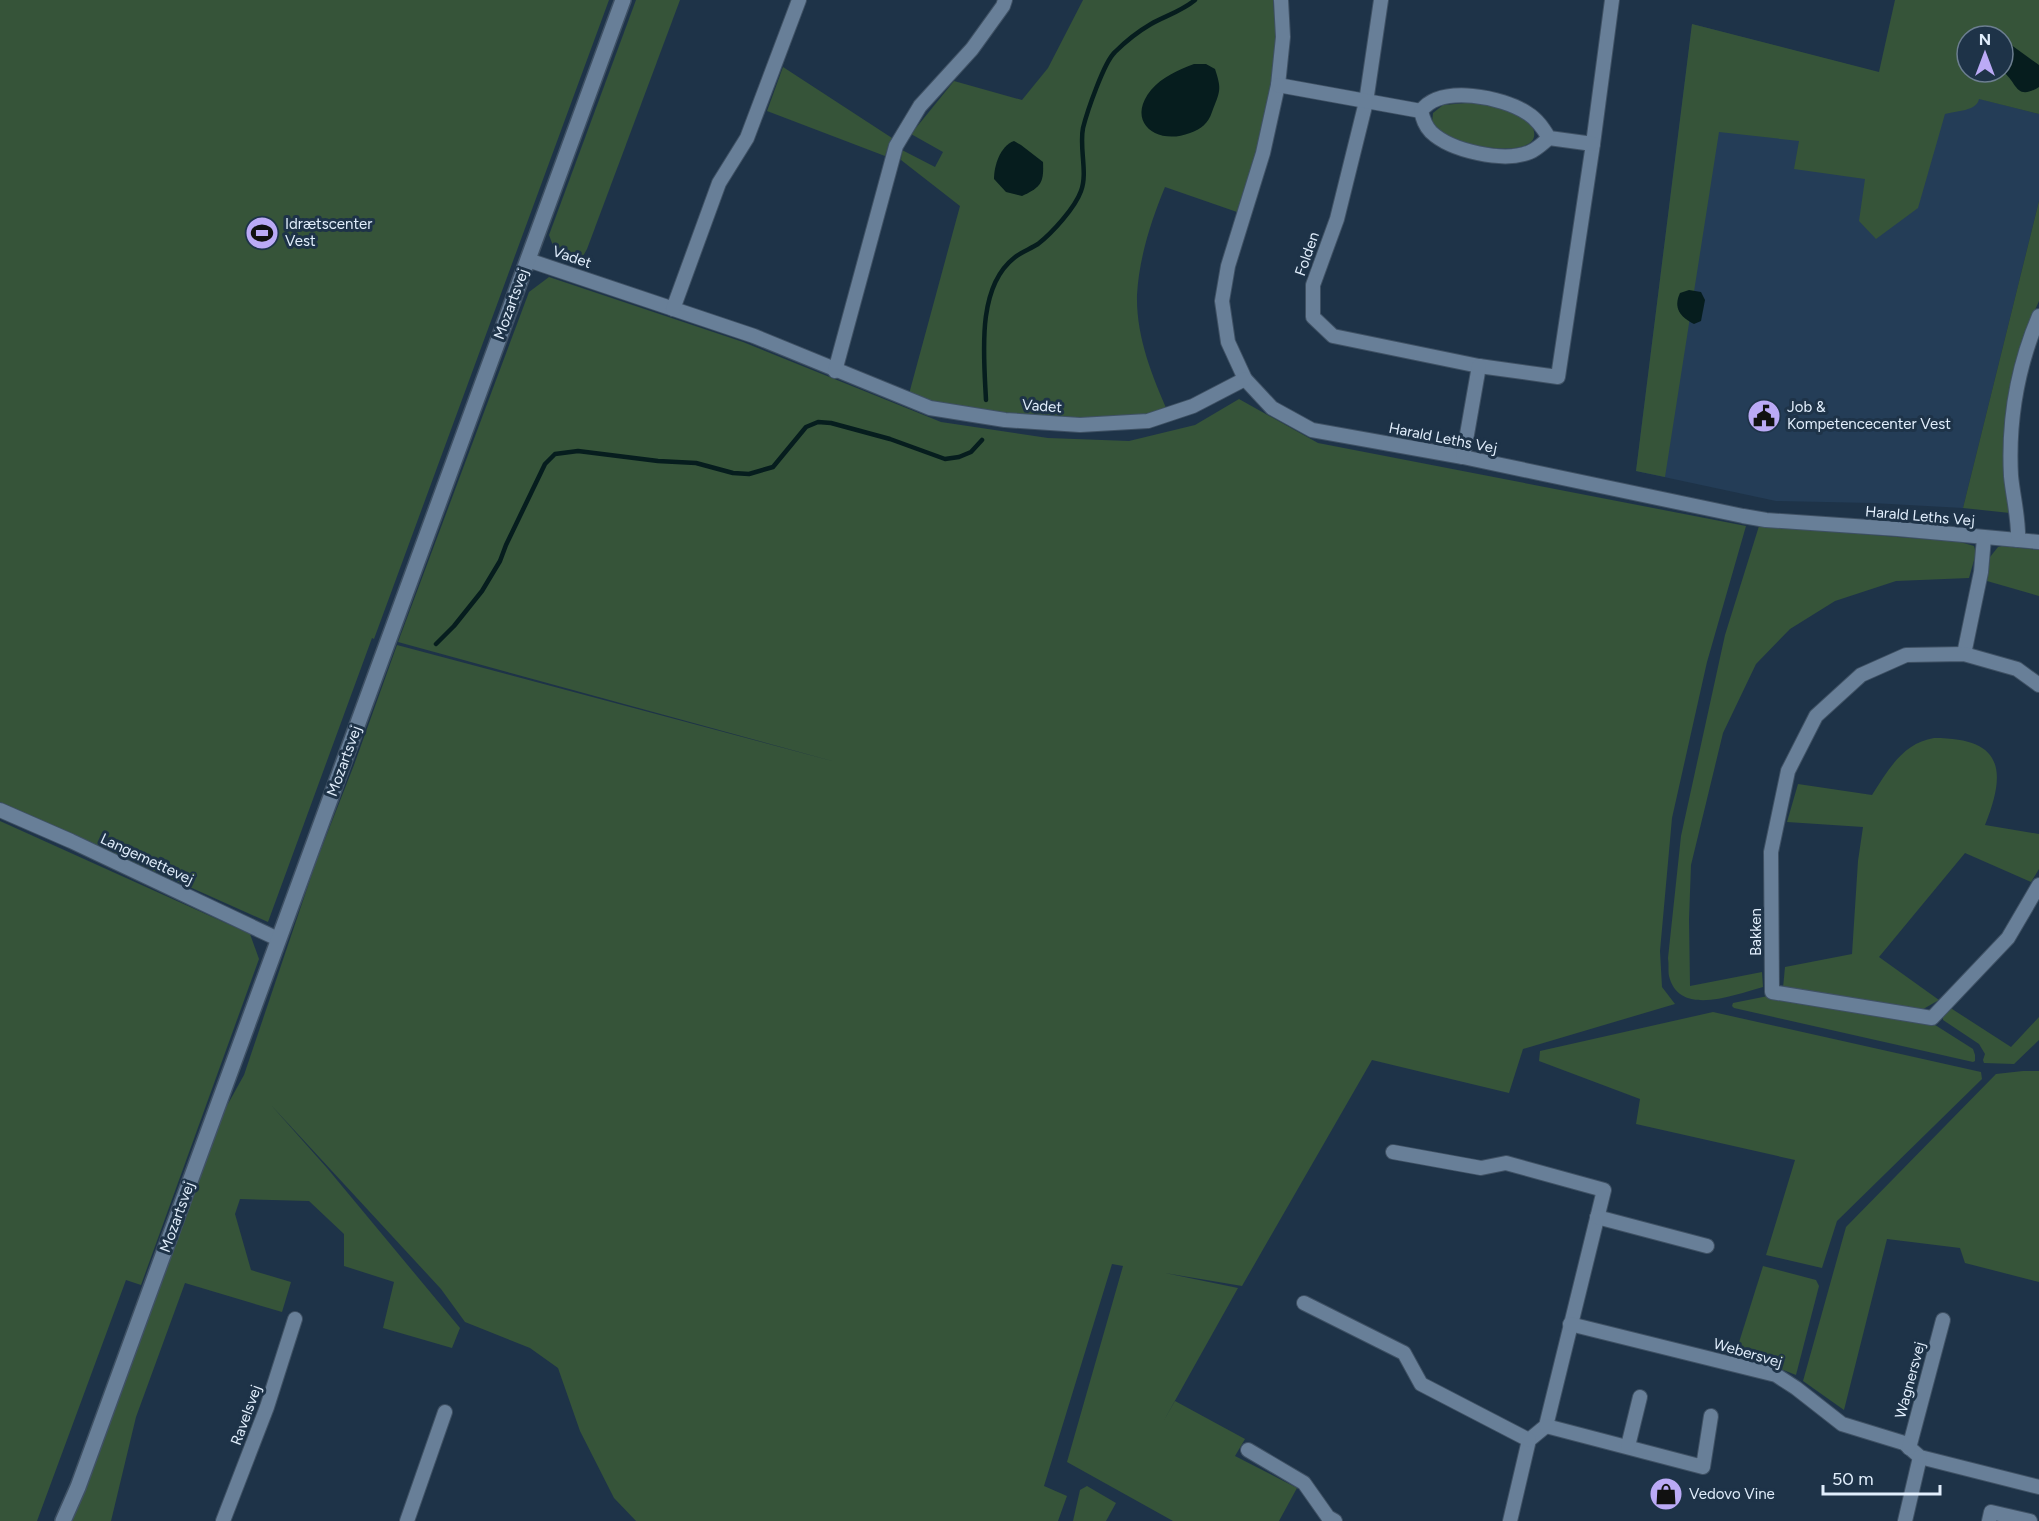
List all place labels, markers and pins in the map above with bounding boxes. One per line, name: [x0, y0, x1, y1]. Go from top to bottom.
sports icon: Idrætscenter Vest: [244, 215, 280, 251]
place label: Idrætscenter Vest: [285, 215, 372, 250]
public building icon: Job & Kompetencecenter Vest: [1746, 398, 1782, 434]
place label: Job & Kompetencecenter Vest: [1787, 398, 1951, 433]
shop icon: Vedovo Vine: [1648, 1476, 1684, 1512]
place label: Vedovo Vine: [1689, 1485, 1775, 1503]

